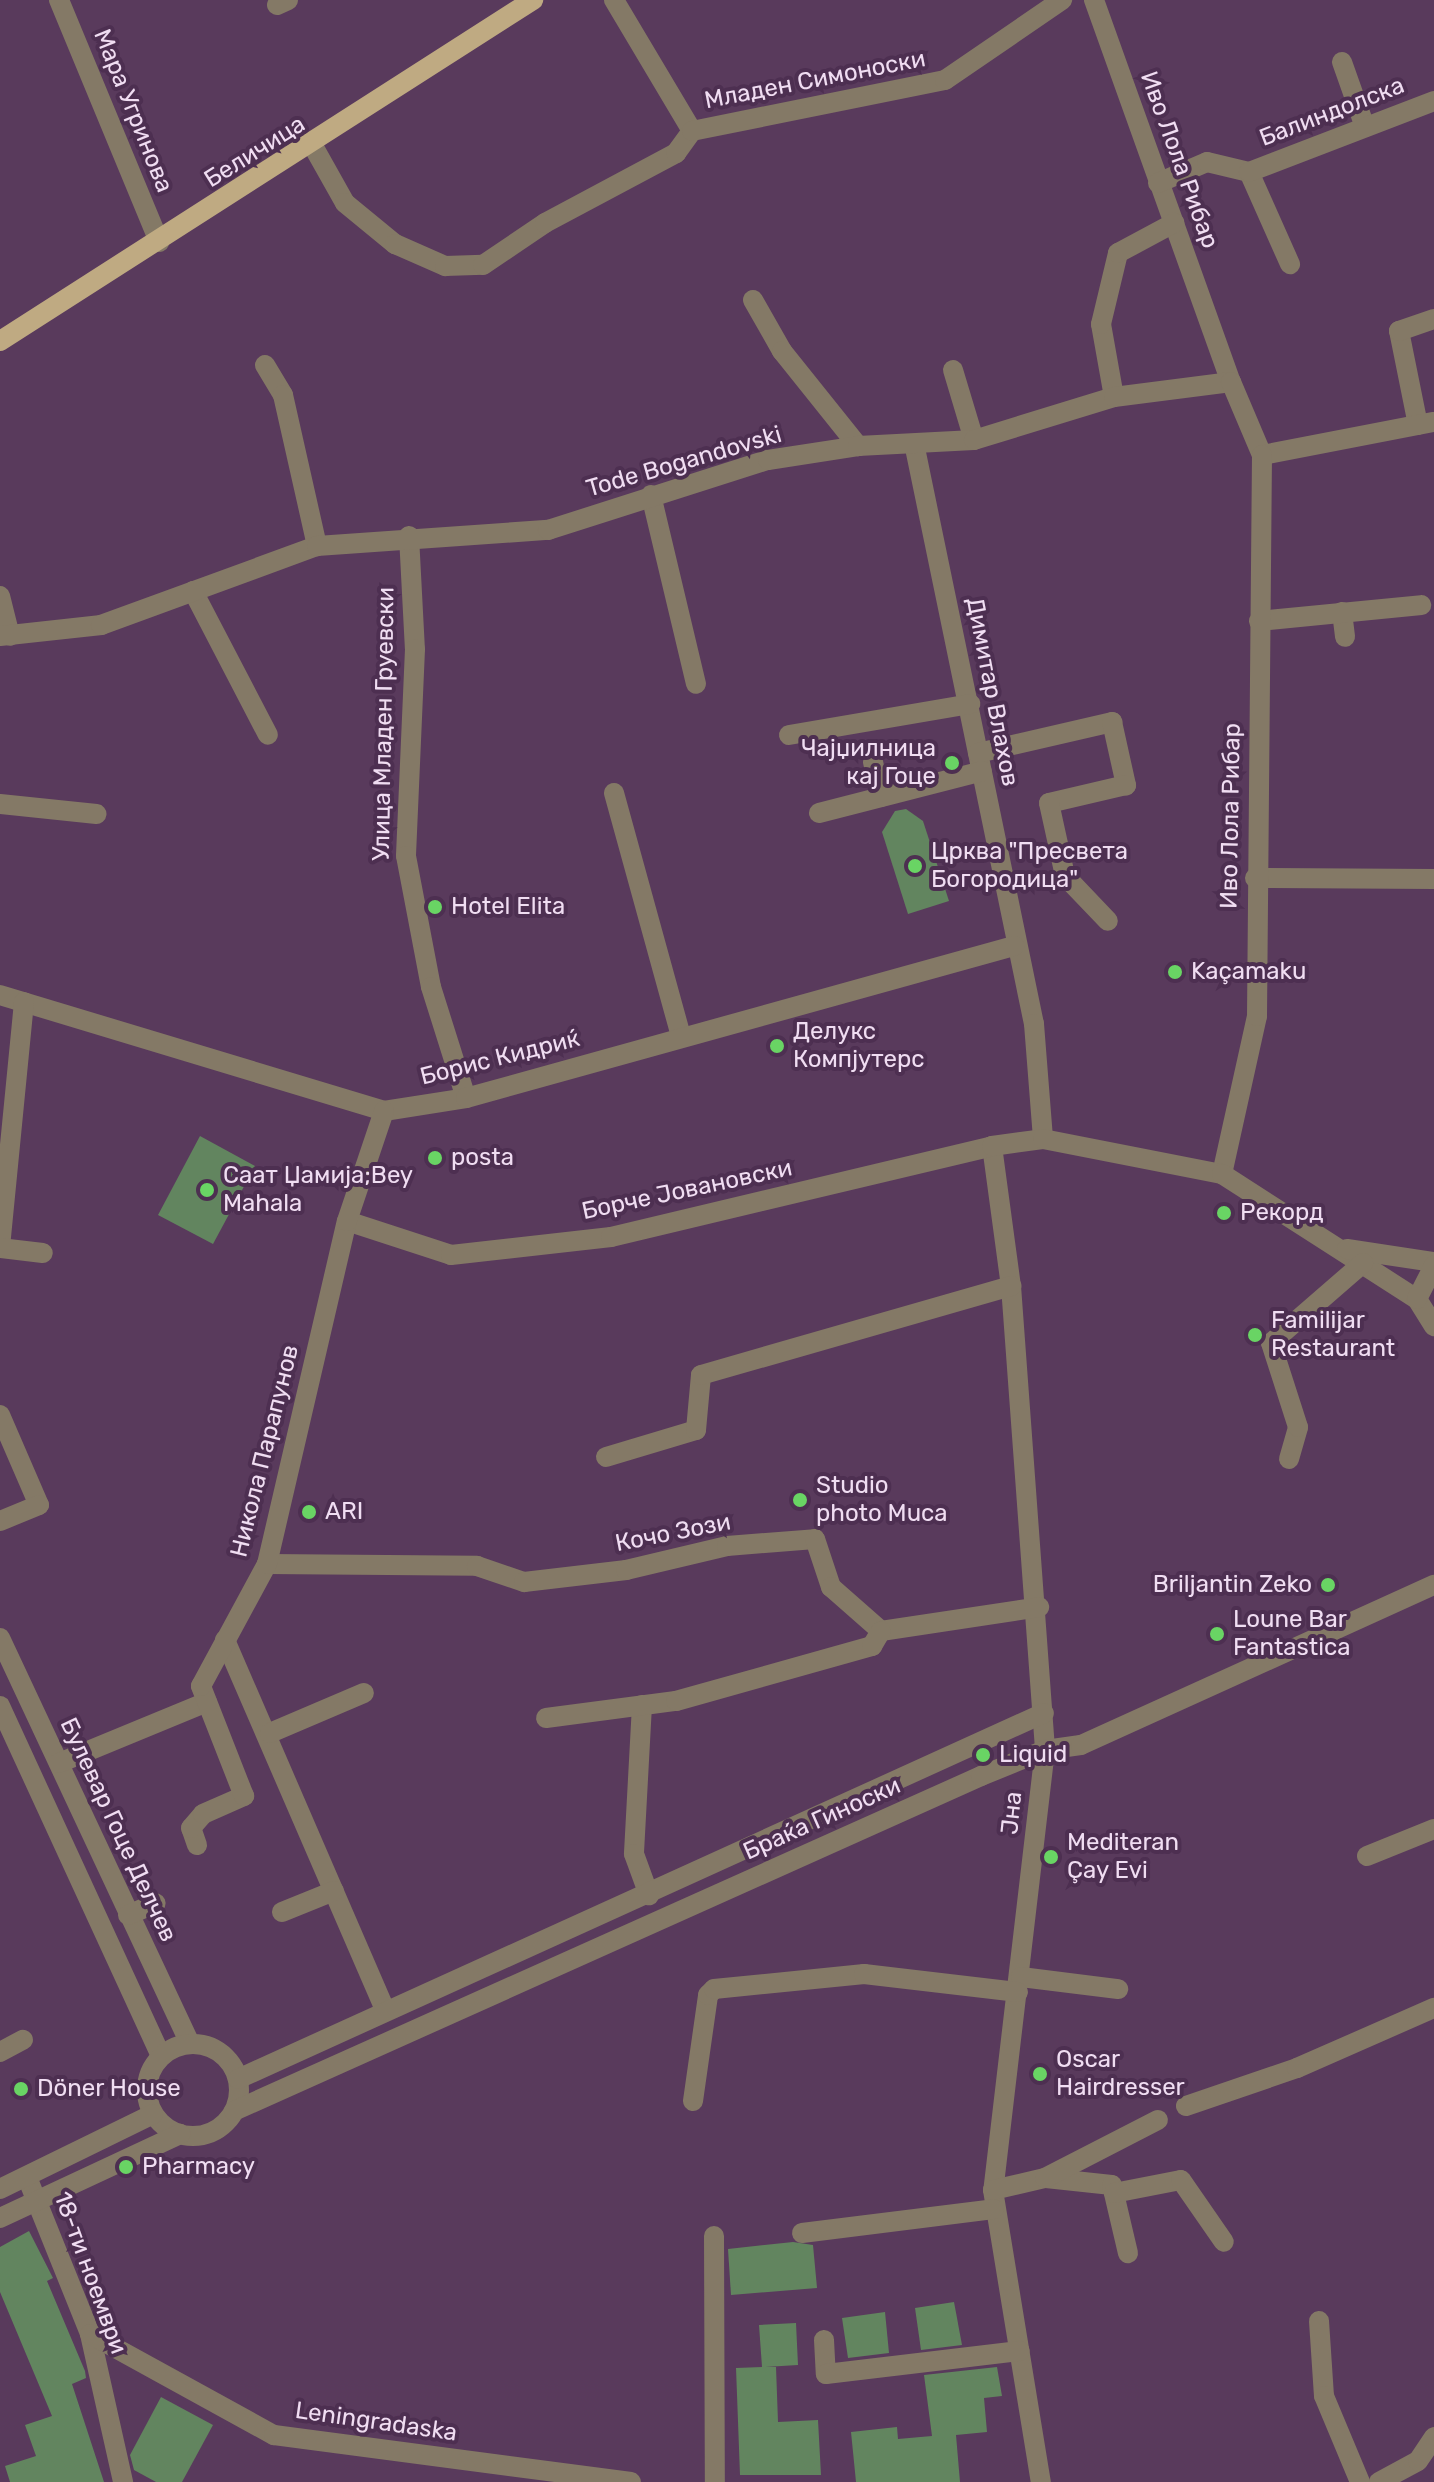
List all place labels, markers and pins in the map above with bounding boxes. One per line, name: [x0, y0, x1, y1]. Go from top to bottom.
place label: Чајџилница кај Гоце: [801, 735, 936, 791]
marker: Чајџилница кај Гоце: [943, 754, 961, 772]
place label: Црква "Пресвета Богородица": [931, 838, 1128, 894]
marker: Црква "Пресвета Богородица": [906, 857, 924, 875]
place label: Hotel Elita: [451, 893, 565, 921]
marker: Hotel Elita: [426, 898, 444, 916]
place label: Kaçamaku: [1191, 958, 1306, 986]
marker: Kaçamaku: [1166, 963, 1184, 981]
place label: Делукс Компјутерс: [793, 1018, 925, 1074]
marker: Делукс Компјутерс: [768, 1037, 786, 1055]
place label: posta: [451, 1144, 514, 1172]
marker: posta: [426, 1149, 444, 1167]
place label: Саат Џамија;Bey Mahala: [223, 1162, 413, 1218]
marker: Саат Џамија;Bey Mahala: [198, 1181, 216, 1199]
place label: Рекорд: [1240, 1199, 1324, 1227]
marker: Рекорд: [1215, 1204, 1233, 1222]
place label: Familijar Restaurant: [1271, 1307, 1395, 1363]
marker: Familijar Restaurant: [1246, 1326, 1264, 1344]
place label: Studio photo Muca: [816, 1472, 948, 1528]
marker: Studio photo Muca: [791, 1491, 809, 1509]
place label: ARI: [325, 1498, 363, 1526]
marker: ARI: [300, 1503, 318, 1521]
place label: Briljantin Zeko: [1153, 1571, 1312, 1599]
marker: Briljantin Zeko: [1319, 1576, 1337, 1594]
place label: Loune Bar Fantastica: [1233, 1606, 1350, 1662]
marker: Loune Bar Fantastica: [1208, 1625, 1226, 1643]
place label: Liquid: [999, 1741, 1067, 1769]
marker: Liquid: [974, 1746, 992, 1764]
place label: Mediteran Çay Evi: [1067, 1829, 1179, 1885]
marker: Mediteran Çay Evi: [1042, 1848, 1060, 1866]
place label: Oscar Hairdresser: [1056, 2046, 1185, 2102]
marker: Oscar Hairdresser: [1031, 2065, 1049, 2083]
place label: Döner House: [37, 2075, 181, 2103]
marker: Döner House: [12, 2080, 30, 2098]
place label: Pharmacy: [142, 2153, 255, 2181]
marker: Pharmacy: [117, 2158, 135, 2176]

